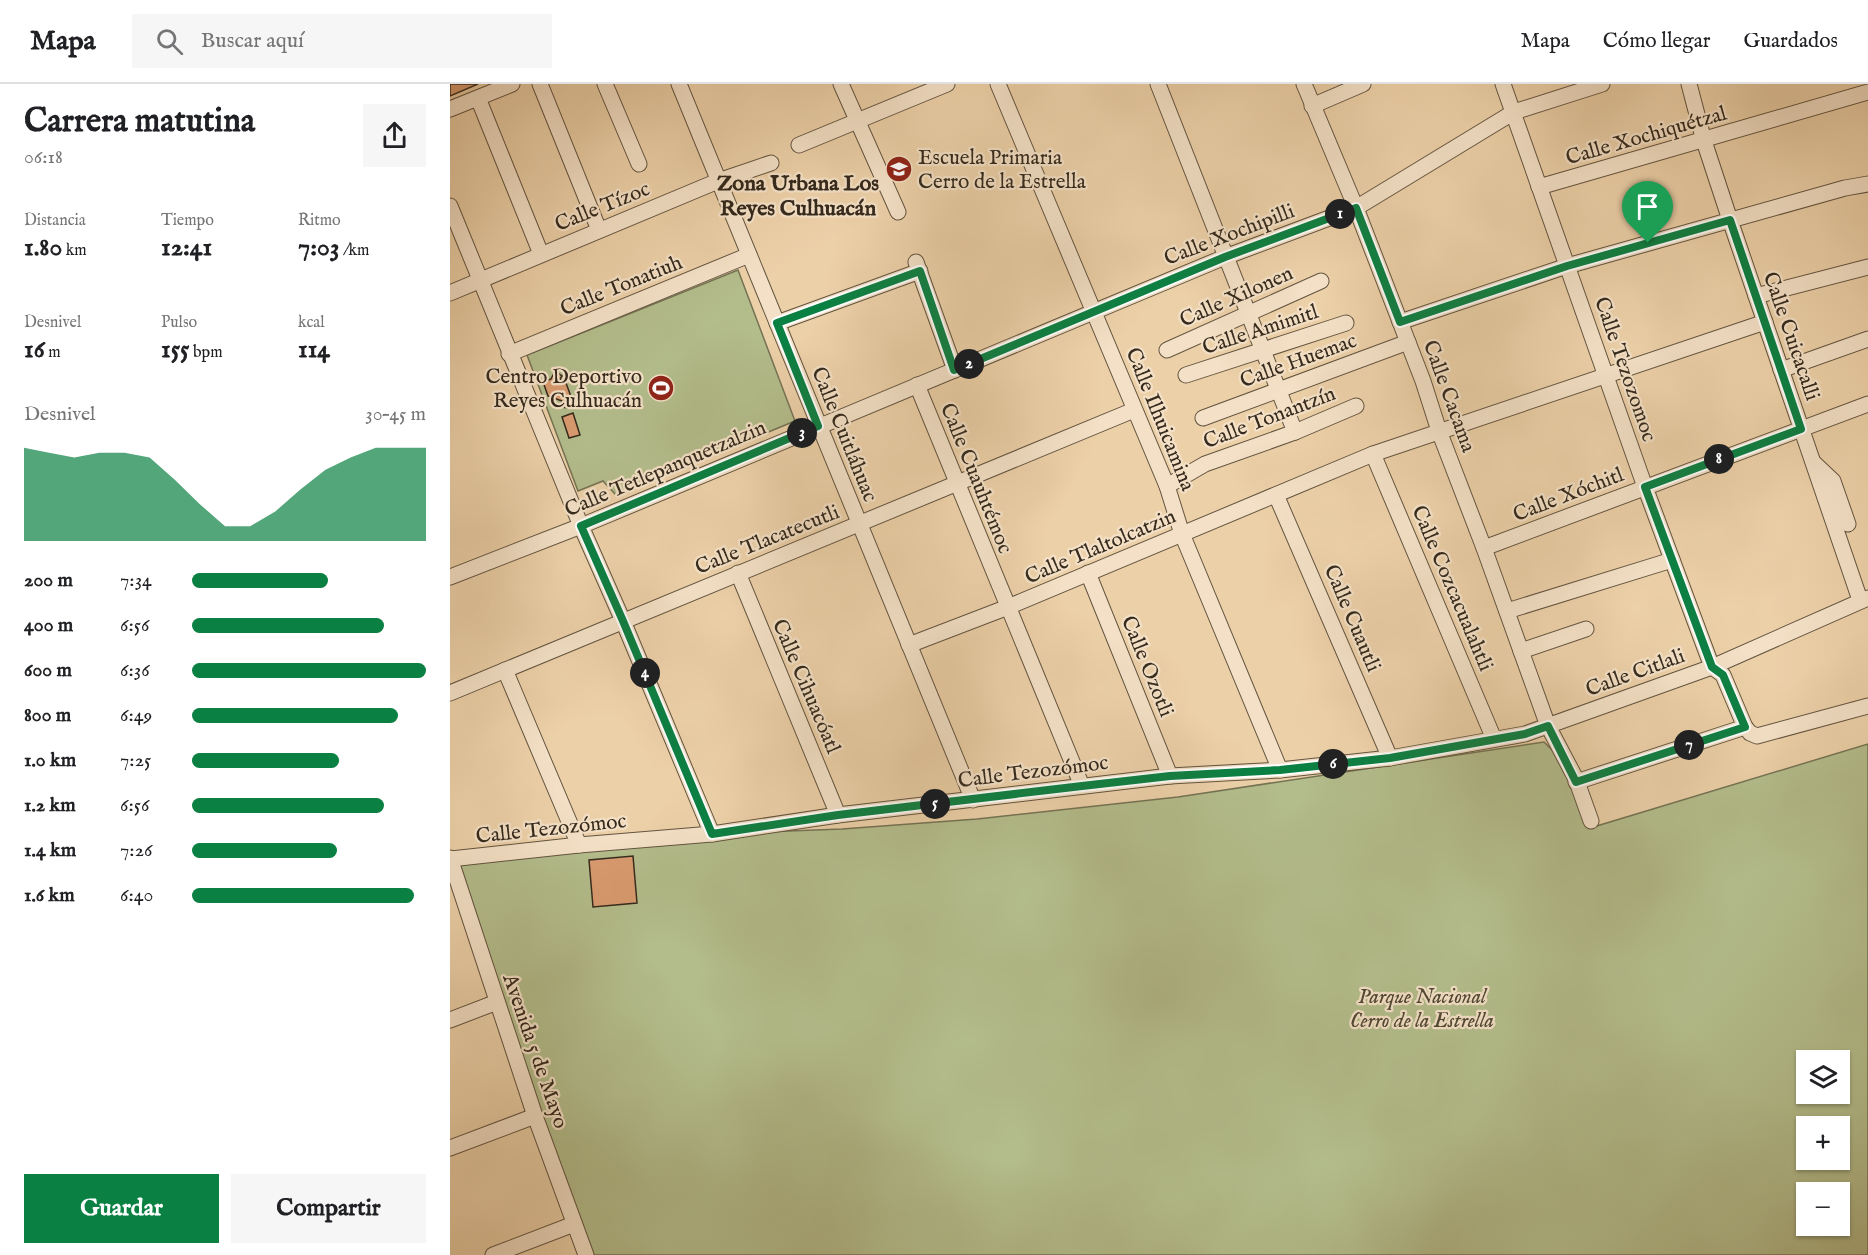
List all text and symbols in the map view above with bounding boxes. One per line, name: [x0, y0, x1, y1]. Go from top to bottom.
search box: [132, 14, 552, 68]
text: Mapa: [30, 24, 96, 59]
icon: search: [153, 25, 186, 58]
text: Buscar aquí: [201, 27, 304, 55]
text: Mapa: [1521, 28, 1570, 55]
text: Cómo llegar: [1603, 28, 1710, 55]
text: Guardados: [1743, 28, 1838, 55]
text: Carrera matutina: [24, 101, 255, 143]
street label: Calle Xochiquétzal: [1563, 101, 1730, 172]
button: share: [363, 104, 426, 167]
text: 06:18: [24, 145, 63, 170]
place label: Escuela Primaria Cerro de la Estrella: [918, 145, 1087, 196]
school or university icon: Escuela Primaria Cerro de la Estrella: [884, 154, 914, 184]
district label: Zona Urbana Los Reyes Culhuacán: [717, 170, 879, 223]
street label: Calle Tízoc: [551, 176, 654, 239]
pin: [1622, 181, 1673, 243]
icon: arrive: [1631, 190, 1664, 223]
street label: Calle Xochipilli: [1161, 198, 1299, 273]
pin: 1: [1325, 199, 1355, 229]
text: 1: [1337, 204, 1343, 224]
text: Distancia: [24, 211, 86, 231]
text: Tiempo: [161, 211, 214, 231]
text: Ritmo: [298, 211, 341, 231]
text: 1.80: [24, 231, 62, 264]
text: 12:41: [161, 231, 212, 264]
text: 7:03: [298, 231, 340, 264]
text: km: [62, 241, 87, 261]
text: /km: [340, 241, 369, 261]
street label: Calle Tonatiuh: [557, 250, 687, 323]
street label: Calle Xilonen: [1176, 260, 1297, 334]
street label: Calle Cuicacalli: [1756, 269, 1825, 404]
street label: Calle Tezozomoc: [1587, 294, 1662, 445]
street label: Calle Amimitl: [1199, 299, 1322, 362]
text: Desnivel: [24, 313, 81, 333]
text: Pulso: [161, 313, 197, 333]
text: kcal: [298, 313, 325, 333]
street label: Calle Huemac: [1236, 328, 1361, 395]
text: 16: [24, 333, 45, 366]
text: 155: [161, 333, 190, 366]
text: 114: [298, 333, 330, 366]
street label: Calle Cacama: [1416, 337, 1482, 457]
text: m: [45, 343, 61, 363]
text: bpm: [190, 343, 223, 363]
street label: Calle Ilhuicamina: [1119, 344, 1201, 496]
pin: 2: [954, 349, 984, 379]
text: 2: [965, 354, 973, 374]
street label: Calle Cuitláhuac: [804, 363, 883, 506]
place label: Centro Deportivo Reyes Culhuacán: [485, 364, 642, 415]
sports icon: Centro Deportivo Reyes Culhuacán: [646, 373, 676, 403]
street label: Calle Tonantzín: [1200, 381, 1339, 456]
street label: Calle Cuauhtémoc: [933, 399, 1018, 558]
text: Desnivel: [24, 402, 96, 427]
text: 30–45 m: [365, 402, 426, 427]
street label: Calle Tetlepanquetzalzin: [561, 415, 770, 524]
pin: 3: [787, 418, 817, 448]
text: 3: [799, 423, 805, 443]
pin: 8: [1704, 444, 1734, 474]
text: 8: [1716, 449, 1722, 469]
street label: Calle Xóchitl: [1509, 462, 1628, 529]
street label: Calle Tlacatecutli: [691, 499, 844, 582]
street label: Calle Cozcacualahtli: [1405, 502, 1499, 675]
street label: Calle Tlaltolcatzin: [1021, 503, 1180, 591]
street label: Calle Cuautli: [1317, 561, 1386, 676]
text: 200 m: [24, 568, 73, 593]
text: 7:34: [120, 568, 152, 593]
street label: Calle Ozotli: [1114, 612, 1179, 721]
text: 400 m: [24, 613, 73, 638]
text: 6:56: [120, 613, 149, 638]
street label: Calle Cihuacóatl: [765, 615, 846, 758]
street label: Calle Citlali: [1582, 643, 1689, 704]
text: 600 m: [24, 658, 72, 683]
text: 6:36: [120, 658, 150, 683]
pin: 4: [630, 658, 660, 688]
text: 4: [641, 663, 649, 683]
text: 800 m: [24, 703, 71, 728]
text: 6:49: [120, 703, 152, 728]
pin: 7: [1674, 730, 1704, 760]
text: 7: [1685, 735, 1693, 755]
text: 1.0 km: [24, 748, 76, 773]
text: 7:25: [120, 748, 151, 773]
pin: 6: [1318, 749, 1348, 779]
street label: Calle Tezozómoc: [956, 750, 1110, 795]
text: 6: [1330, 754, 1336, 774]
pin: 5: [920, 789, 950, 819]
text: 1.2 km: [24, 793, 76, 818]
text: 6:56: [120, 793, 149, 818]
text: 5: [932, 794, 938, 814]
street label: Calle Tezozómoc: [474, 808, 628, 851]
text: 1.4 km: [24, 838, 76, 863]
text: 7:26: [120, 838, 152, 863]
text: 1.6 km: [24, 883, 75, 908]
text: 6:40: [120, 883, 153, 908]
street label: Avenida 5 de Mayo: [495, 970, 574, 1132]
park label: Parque Nacional Cerro de la Estrella: [1350, 984, 1494, 1035]
map controls: [1796, 1050, 1850, 1236]
button: layers: [1796, 1050, 1850, 1104]
button: +: [1796, 1116, 1850, 1170]
button: Guardar: [24, 1174, 219, 1243]
button: Compartir: [231, 1174, 426, 1243]
button: −: [1796, 1182, 1850, 1236]

